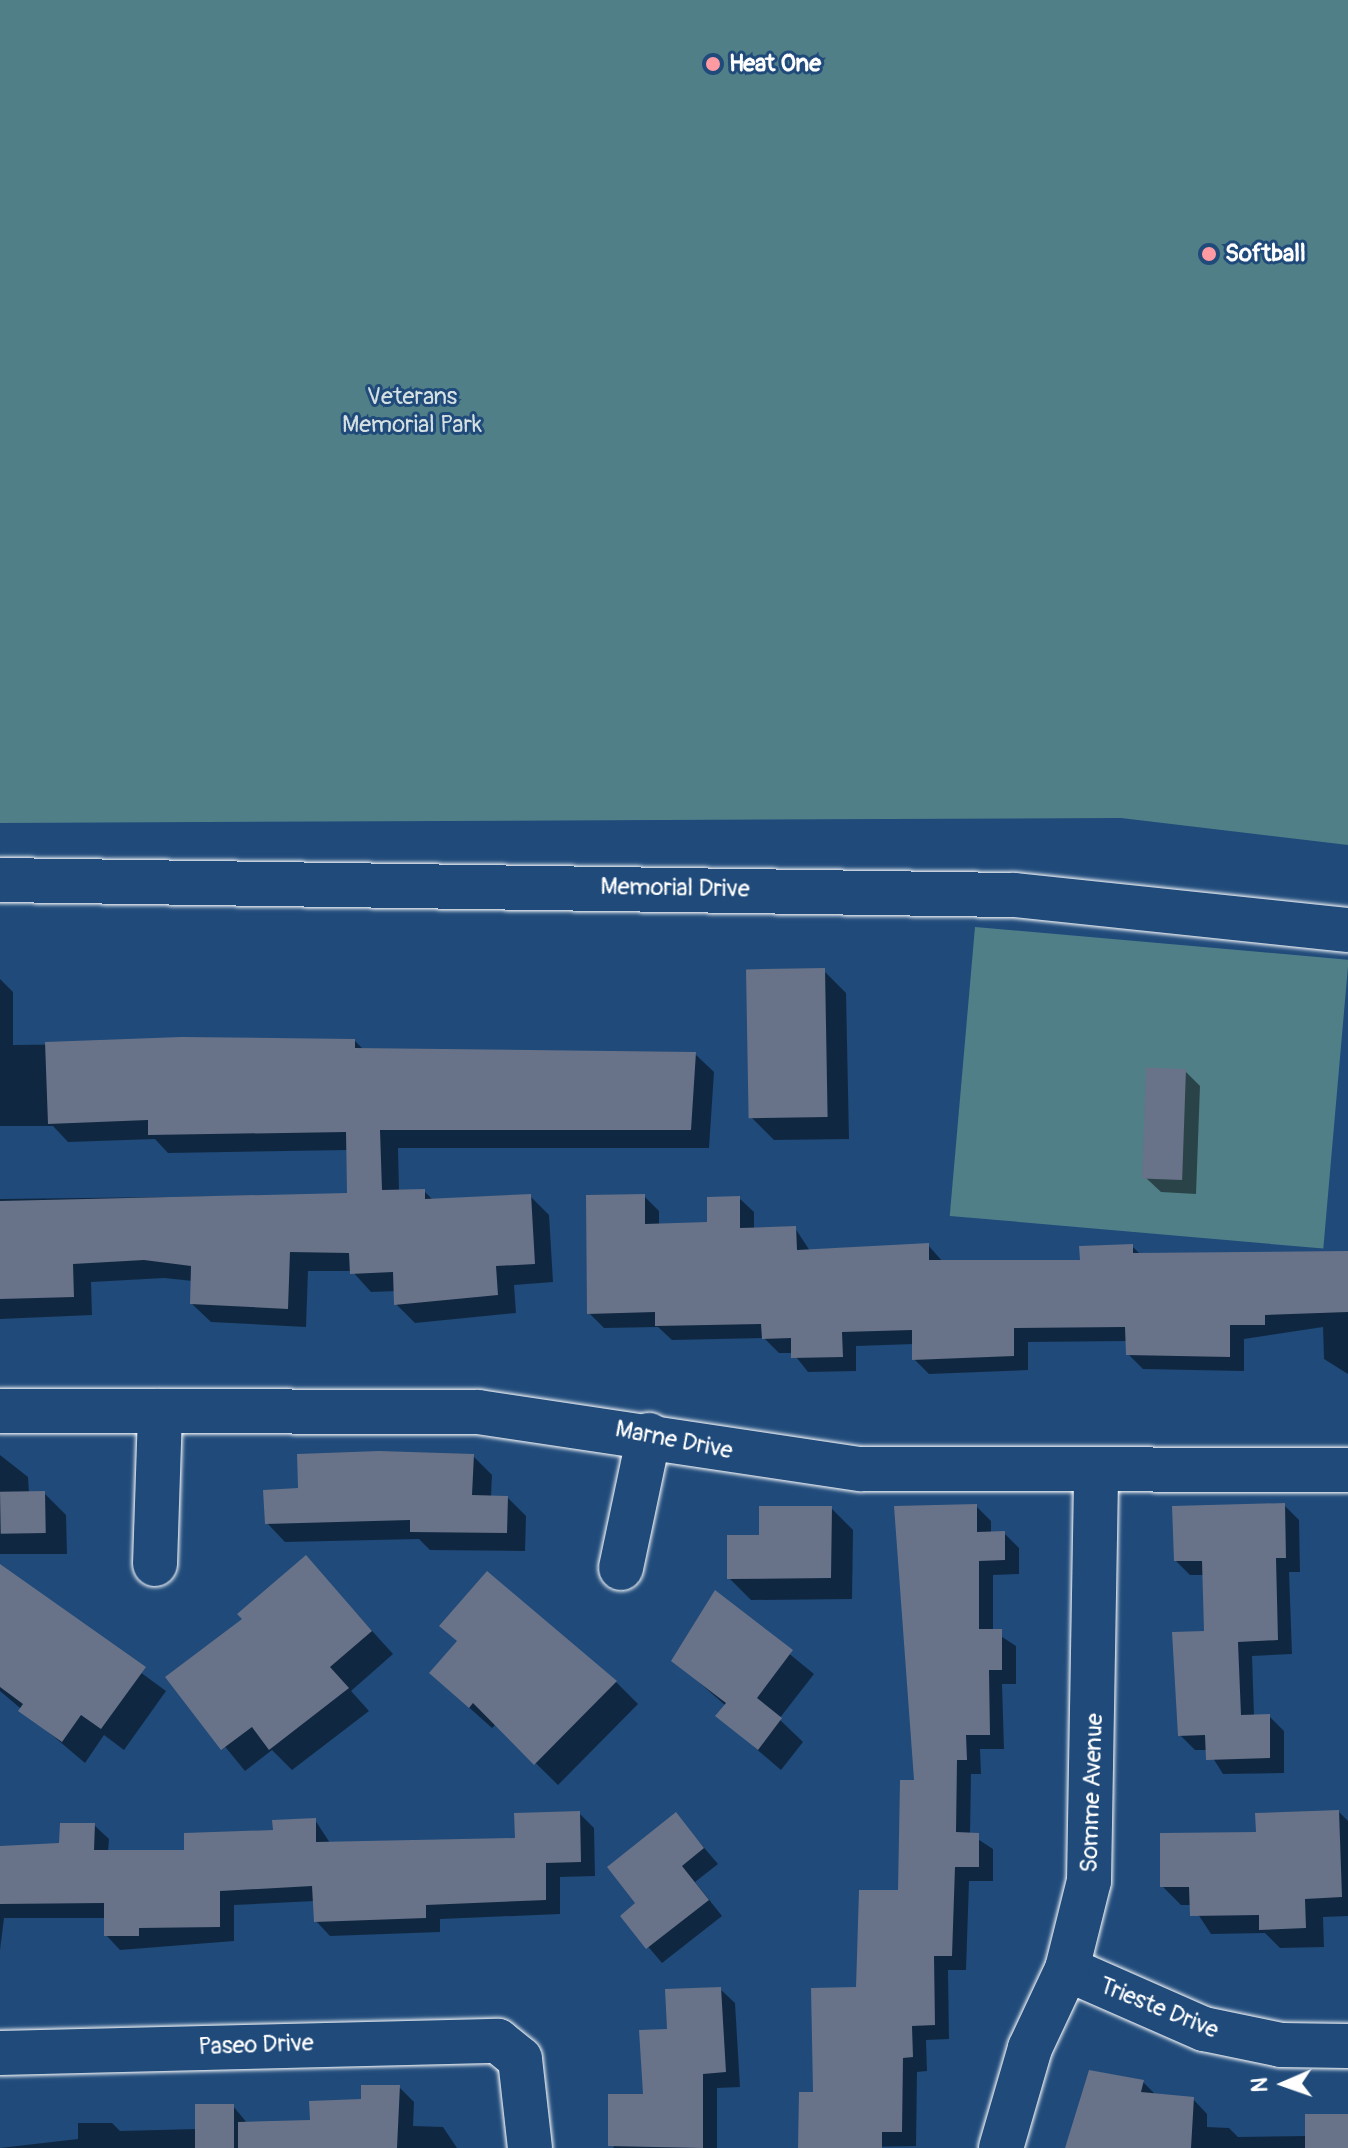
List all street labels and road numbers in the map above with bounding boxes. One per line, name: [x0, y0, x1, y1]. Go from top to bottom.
street label: Memorial Drive: [600, 872, 750, 904]
street label: Marne Drive: [613, 1415, 735, 1465]
street label: Somme Avenue: [1075, 1713, 1109, 1873]
street label: Trieste Drive: [1095, 1971, 1223, 2045]
street label: Paseo Drive: [198, 2029, 314, 2061]

